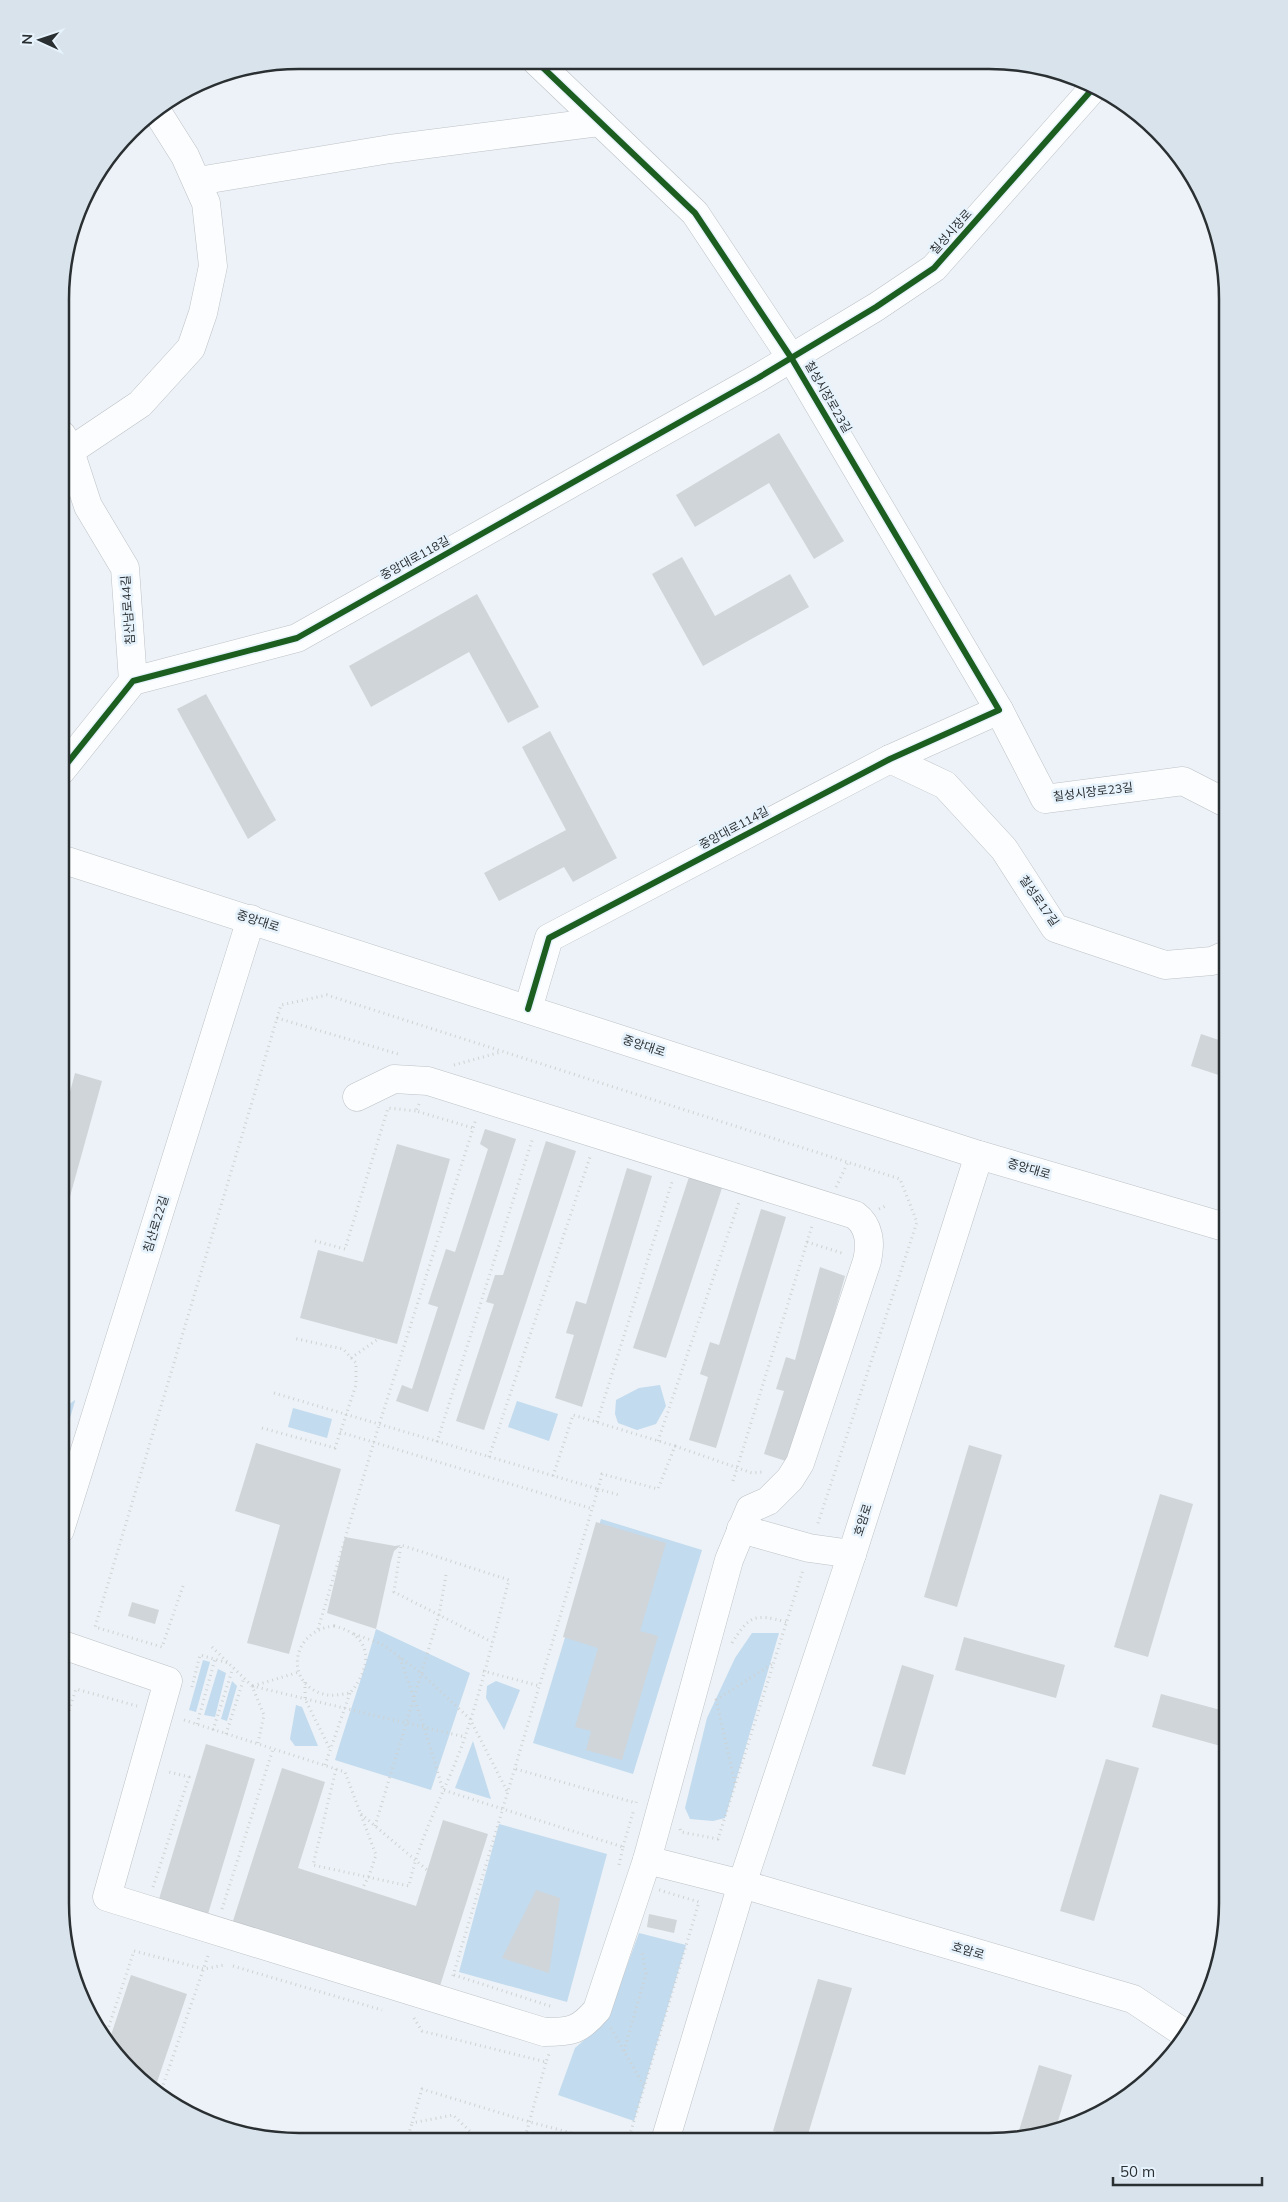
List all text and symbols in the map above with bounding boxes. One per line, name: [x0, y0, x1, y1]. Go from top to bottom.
north arrow: [15, 15, 65, 65]
text: N: [18, 34, 36, 45]
street label: 칠성시장로: [927, 206, 975, 257]
street label: 칠성시장로23길: [802, 358, 855, 435]
street label: 중앙대로118길: [378, 532, 452, 583]
street label: 침산남로44길: [118, 575, 137, 645]
street label: 칠성시장로23길: [1052, 779, 1134, 804]
street label: 중앙대로114길: [696, 803, 771, 852]
street label: 칠성로17길: [1016, 872, 1062, 929]
street label: 중앙대로: [235, 907, 281, 934]
street label: 중앙대로: [621, 1032, 667, 1059]
street label: 중앙대로: [1006, 1155, 1052, 1182]
street label: 침산로22길: [140, 1194, 171, 1254]
street label: 호암로: [850, 1502, 875, 1538]
street label: 호암로: [950, 1939, 986, 1962]
scale bar: [1113, 2154, 1262, 2186]
text: 50 m: [1120, 2162, 1155, 2181]

